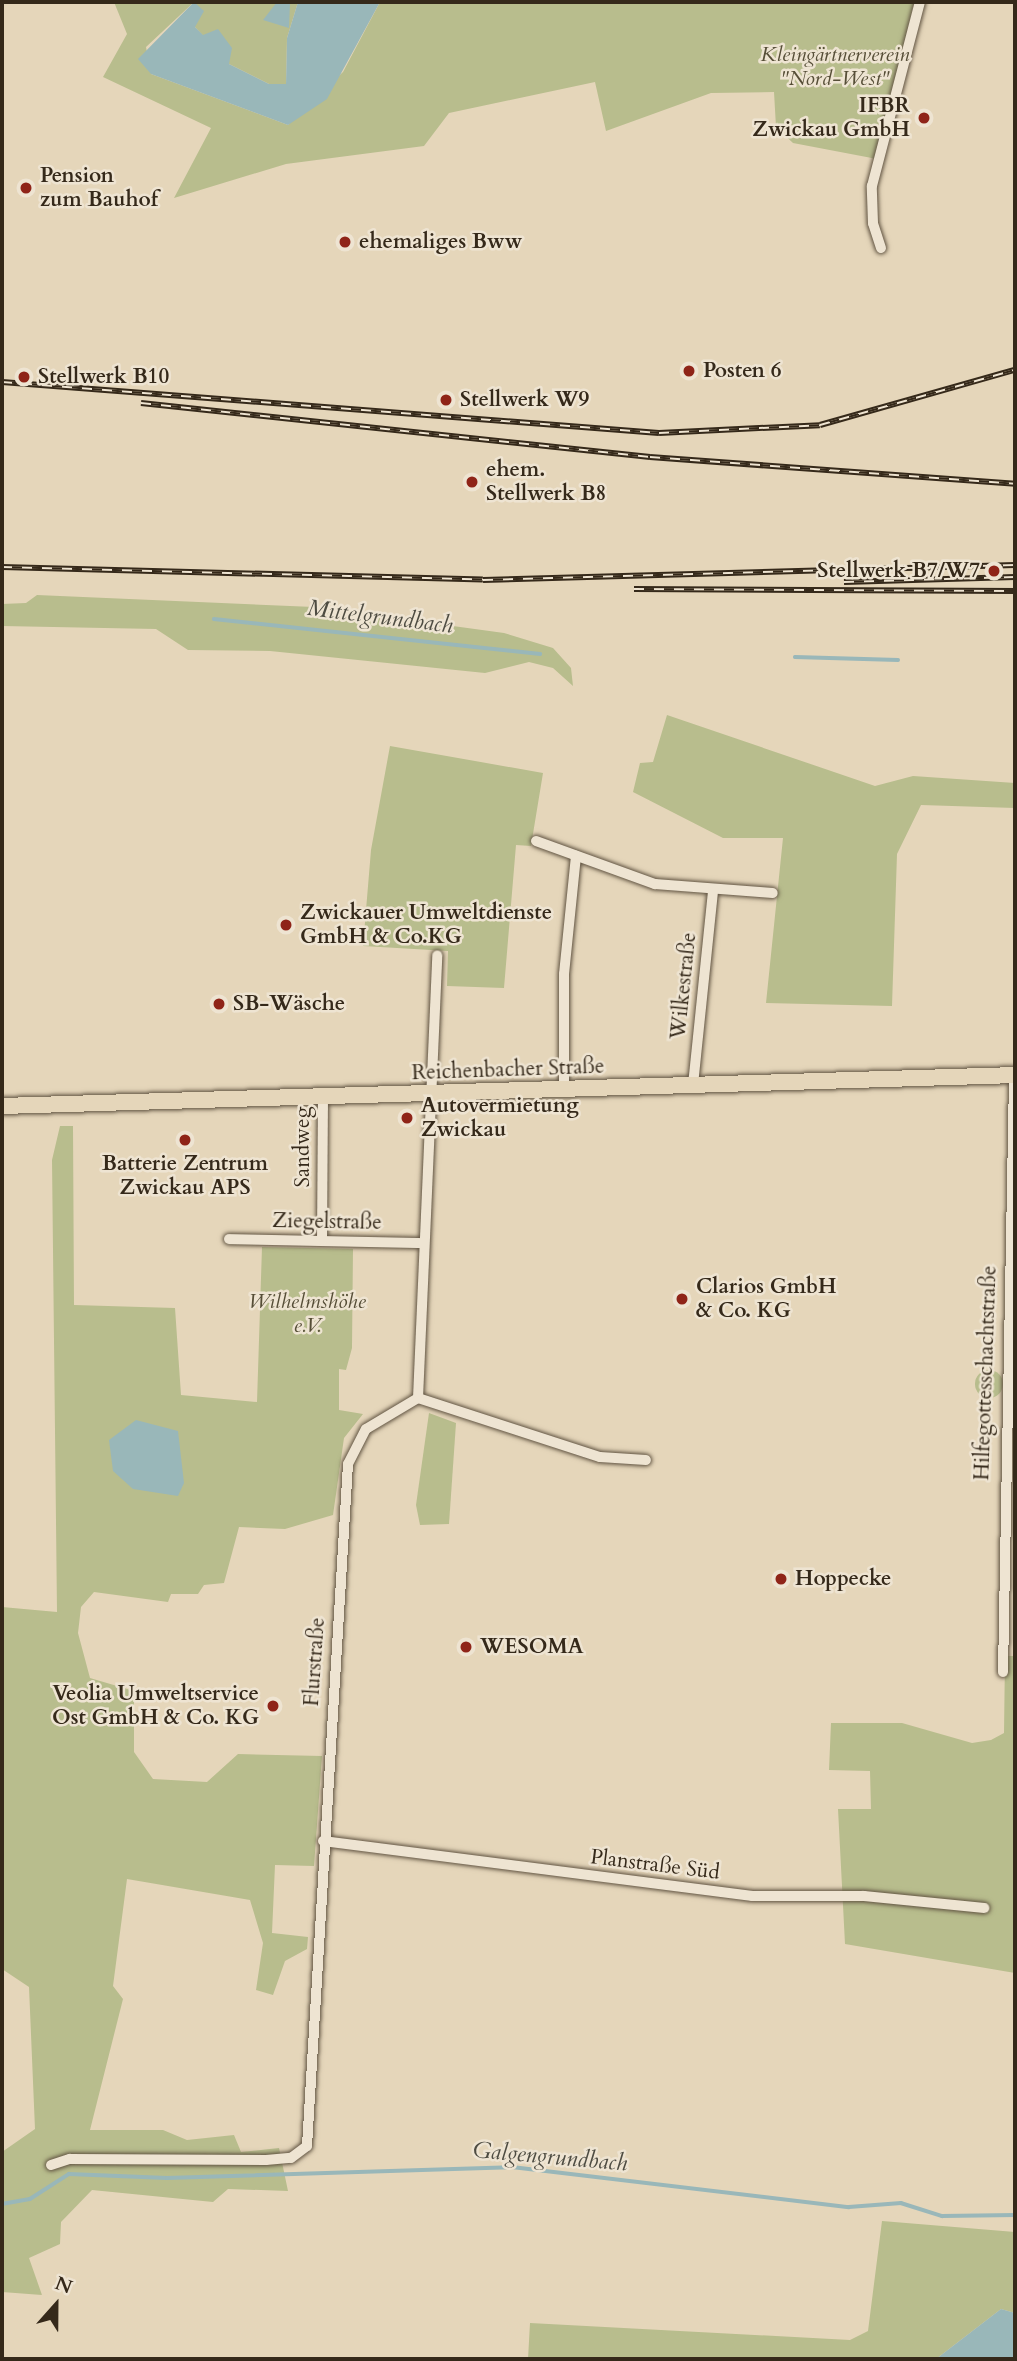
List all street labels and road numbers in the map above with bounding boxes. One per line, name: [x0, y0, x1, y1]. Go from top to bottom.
street label: Wilkestraße: [666, 931, 702, 1041]
street label: Reichenbacher Straße: [411, 1054, 605, 1086]
street label: Sandweg: [290, 1107, 316, 1187]
street label: Ziegelstraße: [272, 1208, 382, 1236]
street label: Hilfegottesschachtstraße: [970, 1265, 1002, 1481]
street label: Flurstraße: [299, 1617, 331, 1707]
street label: Planstraße Süd: [589, 1845, 721, 1885]

